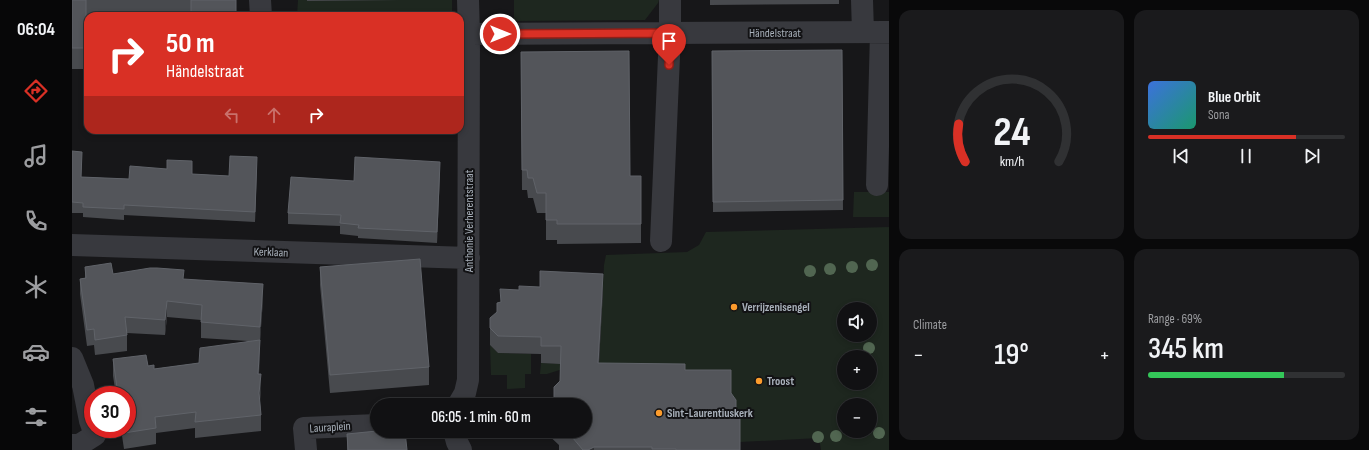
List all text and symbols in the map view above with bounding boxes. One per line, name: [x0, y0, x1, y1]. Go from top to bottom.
position arrow: [479, 13, 521, 55]
text: 06:04: [17, 19, 55, 40]
pin: [652, 24, 686, 65]
street label: Händelstraat: [749, 26, 801, 41]
text: 50 m: [166, 27, 215, 60]
icon: right: [100, 28, 152, 80]
icon: arrive: [658, 30, 680, 52]
text: Händelstraat: [166, 61, 244, 82]
icon: directions: [22, 77, 50, 105]
text: Blue Orbit: [1208, 88, 1260, 107]
icon: left: [221, 104, 243, 126]
icon: ahead: [263, 104, 285, 126]
icon: right: [305, 104, 327, 126]
text: Sona: [1208, 107, 1230, 123]
text: 24: [993, 108, 1030, 157]
icon: music: [22, 142, 50, 170]
icon: previous: [1170, 145, 1192, 167]
icon: pause: [1235, 145, 1257, 167]
icon: next: [1301, 145, 1323, 167]
text: km/h: [999, 153, 1024, 170]
street label: Anthonie Verherentstraat: [462, 169, 477, 273]
icon: phone: [22, 207, 50, 235]
street label: Kerklaan: [253, 244, 289, 261]
icon: climate: [22, 273, 50, 301]
place label: Verrijzenisengel: [742, 300, 810, 315]
marker: Verrijzenisengel: [729, 302, 739, 312]
map controls: [837, 302, 877, 438]
button: sound: [837, 302, 877, 342]
text: Range · 69%: [1148, 311, 1202, 327]
text: Climate: [913, 317, 947, 333]
text: 345 km: [1148, 331, 1224, 367]
text: 19°: [994, 337, 1029, 373]
icon: car: [22, 338, 50, 366]
text: −: [913, 342, 924, 369]
text: +: [1099, 342, 1110, 369]
button: +: [837, 350, 877, 390]
place label: Troost: [767, 374, 794, 389]
marker: Troost: [754, 376, 764, 386]
speed limit sign: 30: [84, 386, 136, 438]
button: −: [837, 398, 877, 438]
icon: filters: [22, 403, 50, 431]
place label: Sint-Laurentiuskerk: [667, 406, 753, 421]
text: 06:05 · 1 min · 60 m: [431, 408, 531, 427]
marker: Sint-Laurentiuskerk: [654, 408, 664, 418]
street label: Lauraplein: [309, 419, 351, 436]

